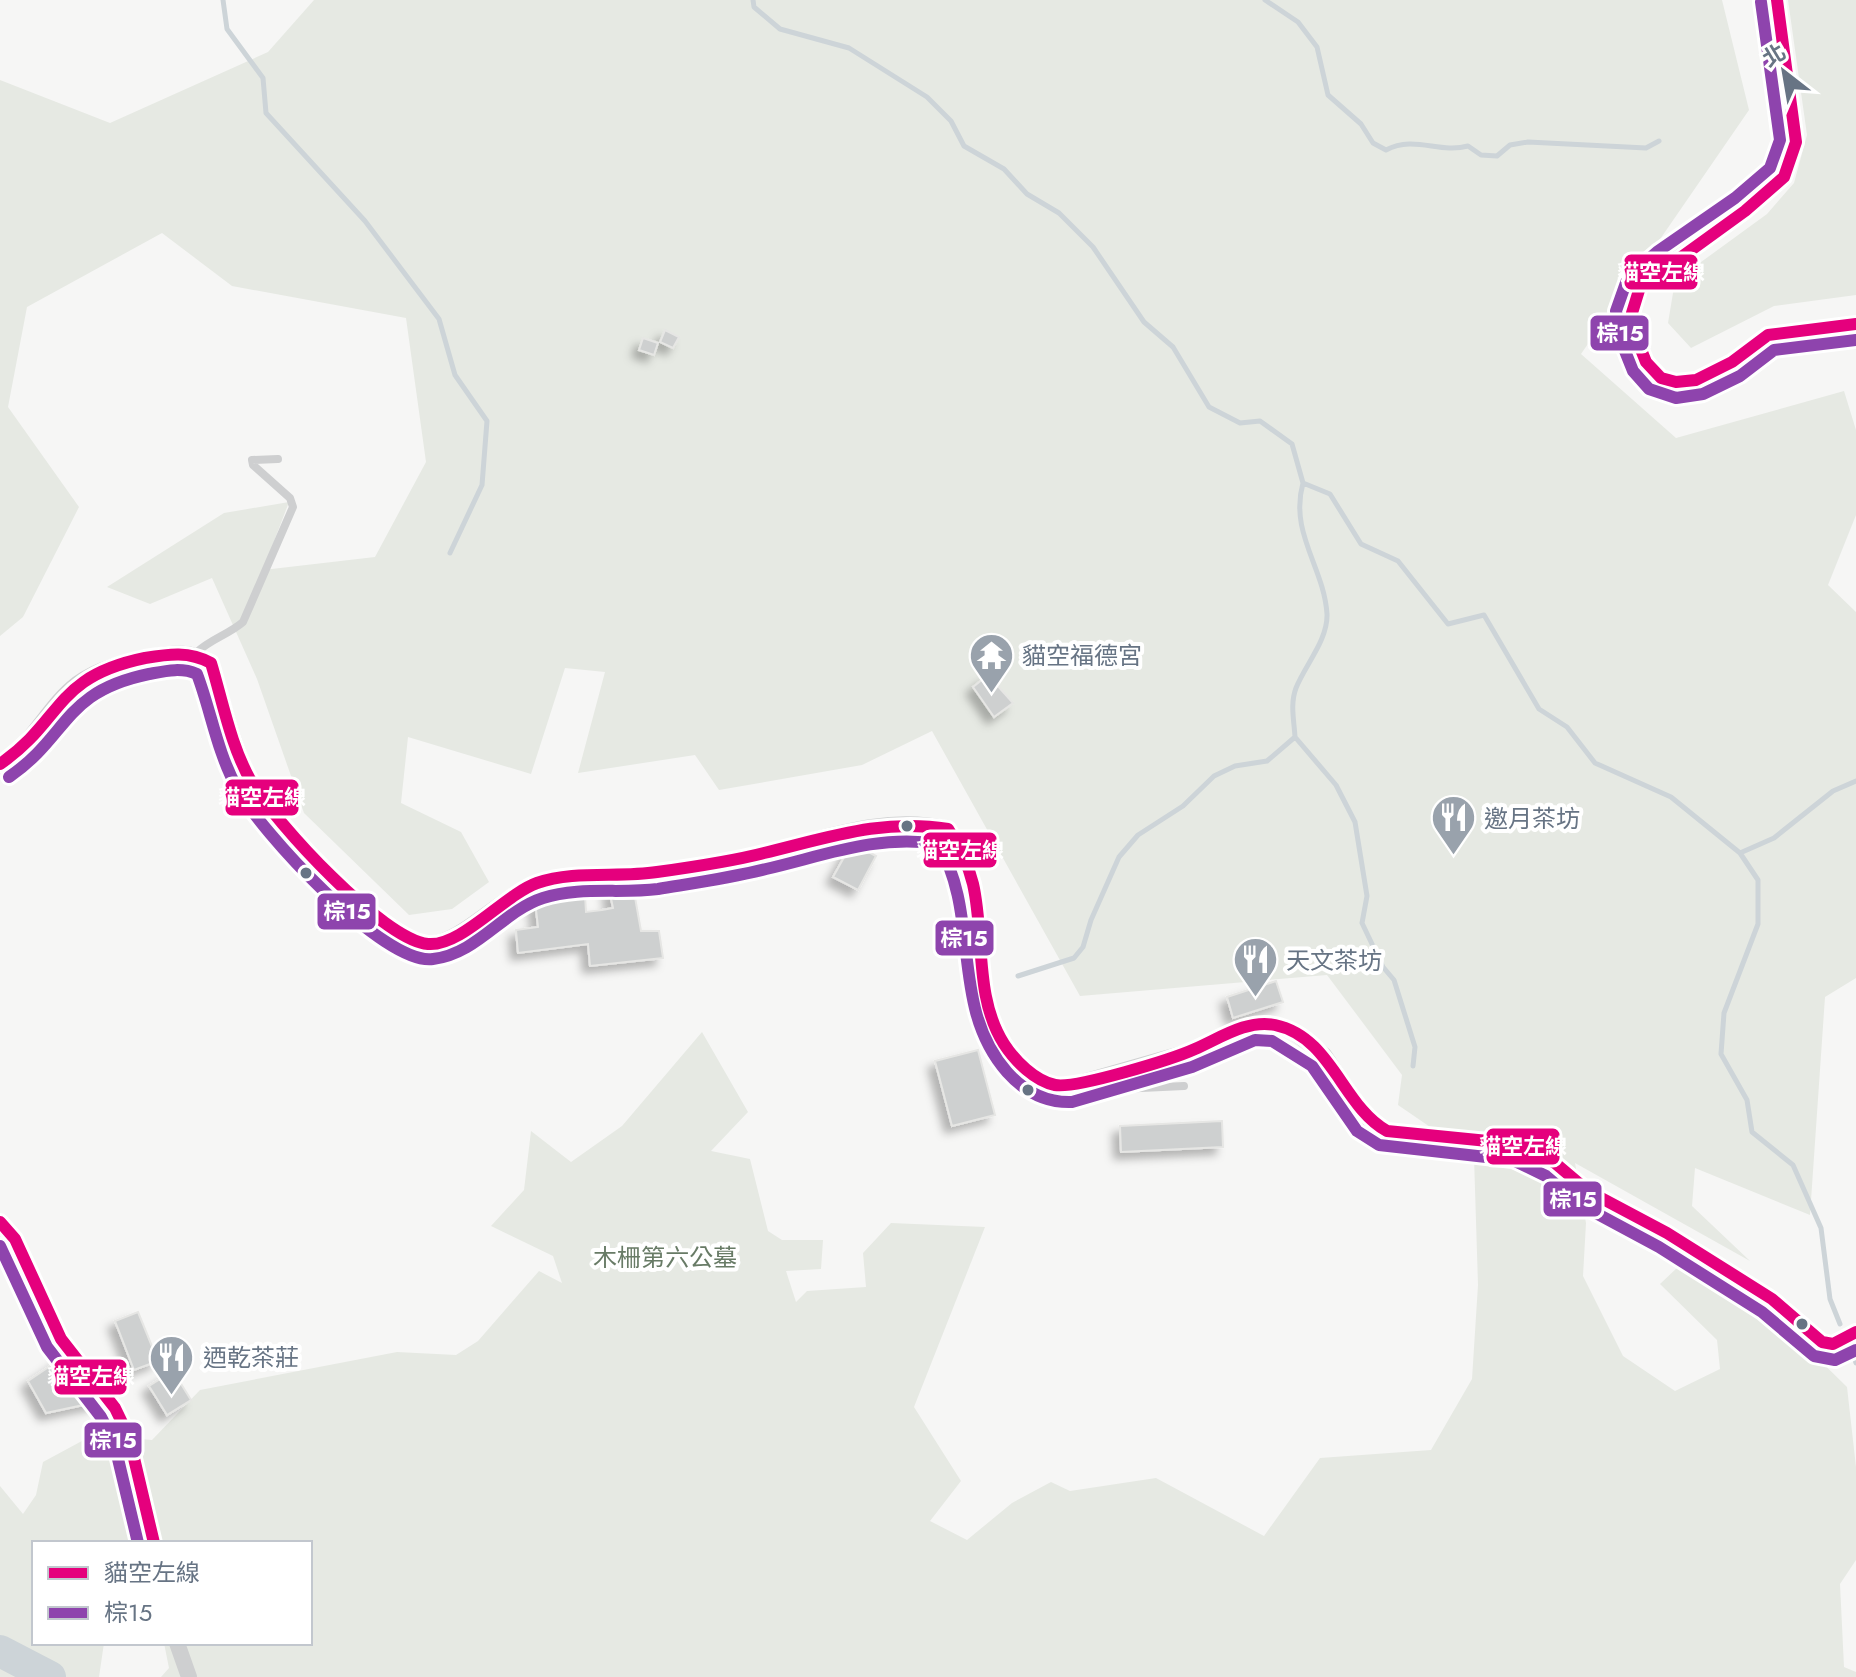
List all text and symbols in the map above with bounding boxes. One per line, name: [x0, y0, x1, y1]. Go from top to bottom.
north arrow: [1744, 32, 1824, 112]
text: 北: [1756, 35, 1791, 74]
line badge: 貓空左線: [1623, 253, 1699, 291]
text: 貓空左線: [1617, 256, 1705, 288]
line badge: 棕15: [1589, 314, 1650, 352]
text: 棕15: [1596, 317, 1644, 349]
temple icon: 貓空福德宮: [967, 631, 1015, 694]
place label: 貓空福德宮: [1022, 638, 1142, 673]
line badge: 貓空左線: [224, 778, 300, 817]
text: 貓空左線: [218, 781, 306, 813]
restaurant icon: 邀月茶坊: [1429, 794, 1477, 857]
place label: 邀月茶坊: [1484, 801, 1580, 836]
unlabelled marker: [899, 818, 915, 834]
line badge: 貓空左線: [922, 831, 998, 869]
text: 貓空左線: [916, 834, 1004, 866]
unlabelled marker: [298, 865, 314, 881]
line badge: 棕15: [316, 892, 377, 931]
text: 棕15: [323, 895, 371, 927]
line badge: 棕15: [934, 919, 995, 957]
text: 棕15: [940, 922, 988, 954]
restaurant icon: 天文茶坊: [1231, 936, 1279, 999]
place label: 天文茶坊: [1286, 943, 1382, 978]
unlabelled marker: [1020, 1082, 1036, 1098]
line badge: 貓空左線: [1485, 1127, 1561, 1166]
text: 貓空左線: [1479, 1130, 1567, 1162]
line badge: 棕15: [1542, 1180, 1603, 1218]
text: 棕15: [1549, 1183, 1597, 1215]
park label: 木柵第六公墓: [593, 1240, 737, 1275]
unlabelled marker: [1794, 1316, 1810, 1332]
restaurant icon: 迺乾茶莊: [148, 1333, 196, 1396]
place label: 迺乾茶莊: [203, 1340, 299, 1375]
line badge: 貓空左線: [53, 1358, 128, 1396]
text: 貓空左線: [47, 1360, 135, 1392]
line badge: 棕15: [83, 1421, 143, 1459]
text: 棕15: [89, 1424, 137, 1456]
legend: [32, 1541, 312, 1645]
text: 貓空左線: [104, 1555, 200, 1590]
text: 棕15: [104, 1595, 152, 1630]

